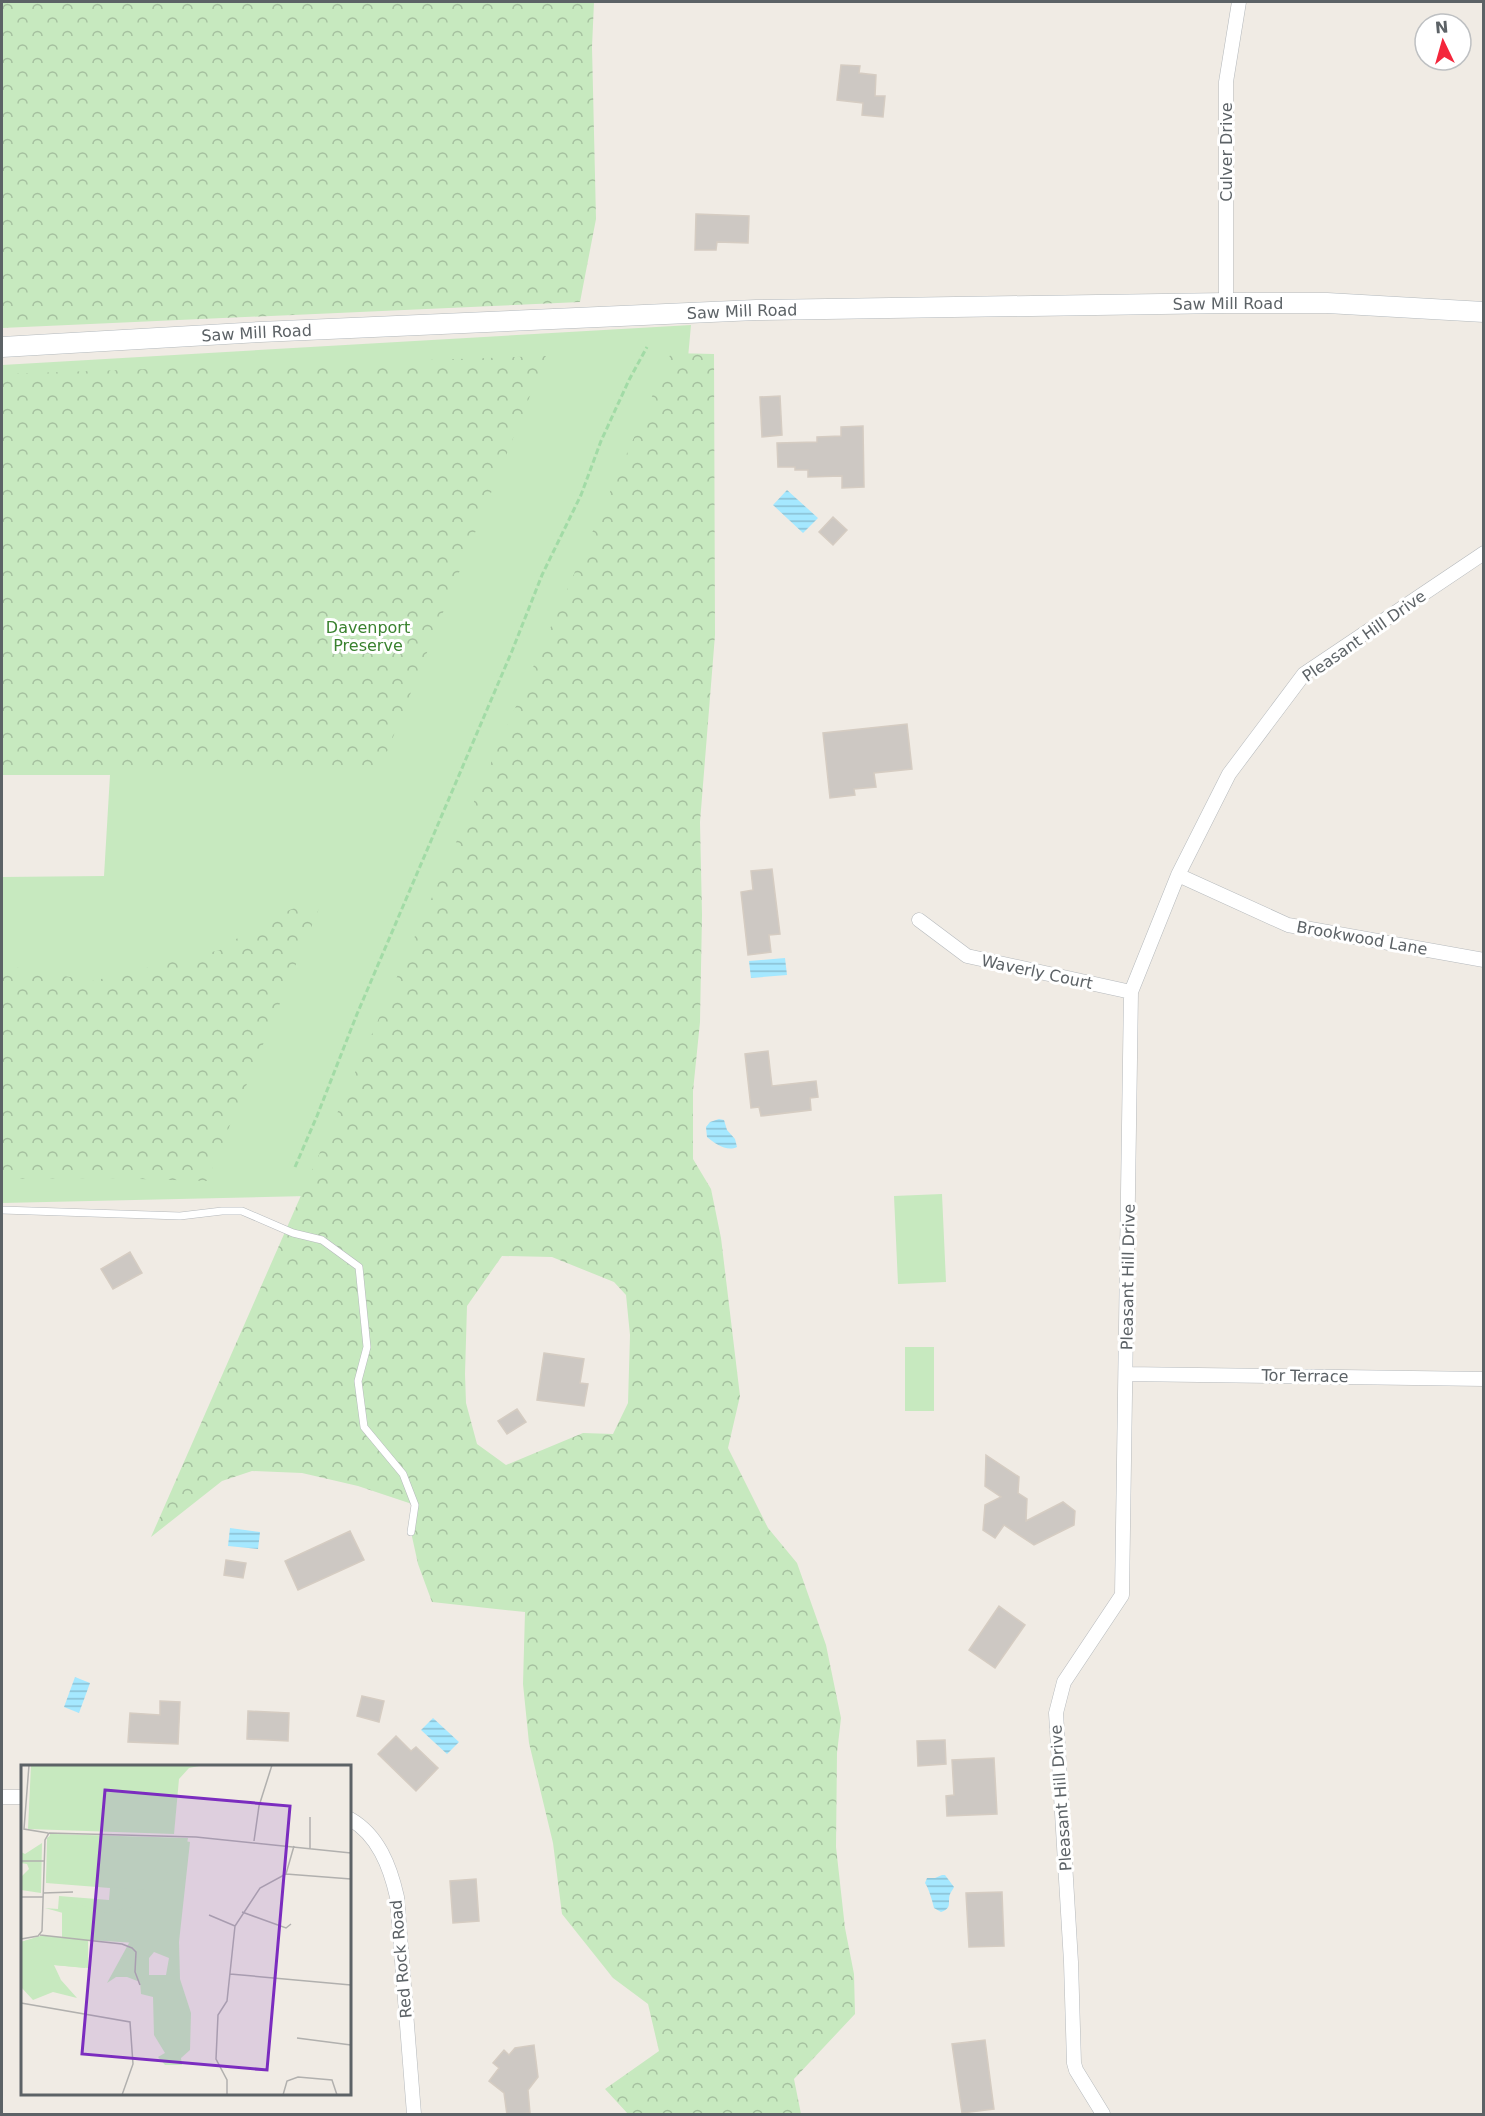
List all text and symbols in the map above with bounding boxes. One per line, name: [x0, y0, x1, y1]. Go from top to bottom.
north arrow: [1413, 12, 1473, 72]
text: N: [1434, 18, 1449, 38]
street label: Culver Drive: [1217, 102, 1236, 202]
street label: Saw Mill Road: [1173, 294, 1283, 313]
street label: Saw Mill Road: [686, 300, 798, 323]
street label: Saw Mill Road: [201, 320, 312, 345]
street label: Pleasant Hill Drive: [1299, 586, 1429, 686]
park label: Davenport Preserve: [326, 618, 410, 655]
street label: Brookwood Lane: [1295, 917, 1429, 959]
street label: Waverly Court: [980, 951, 1094, 993]
street label: Pleasant Hill Drive: [1117, 1204, 1139, 1350]
street label: Tor Terrace: [1260, 1366, 1349, 1386]
street label: Pleasant Hill Drive: [1046, 1724, 1076, 1872]
inset map: [21, 1765, 351, 2095]
street label: Red Rock Road: [386, 1899, 416, 2019]

